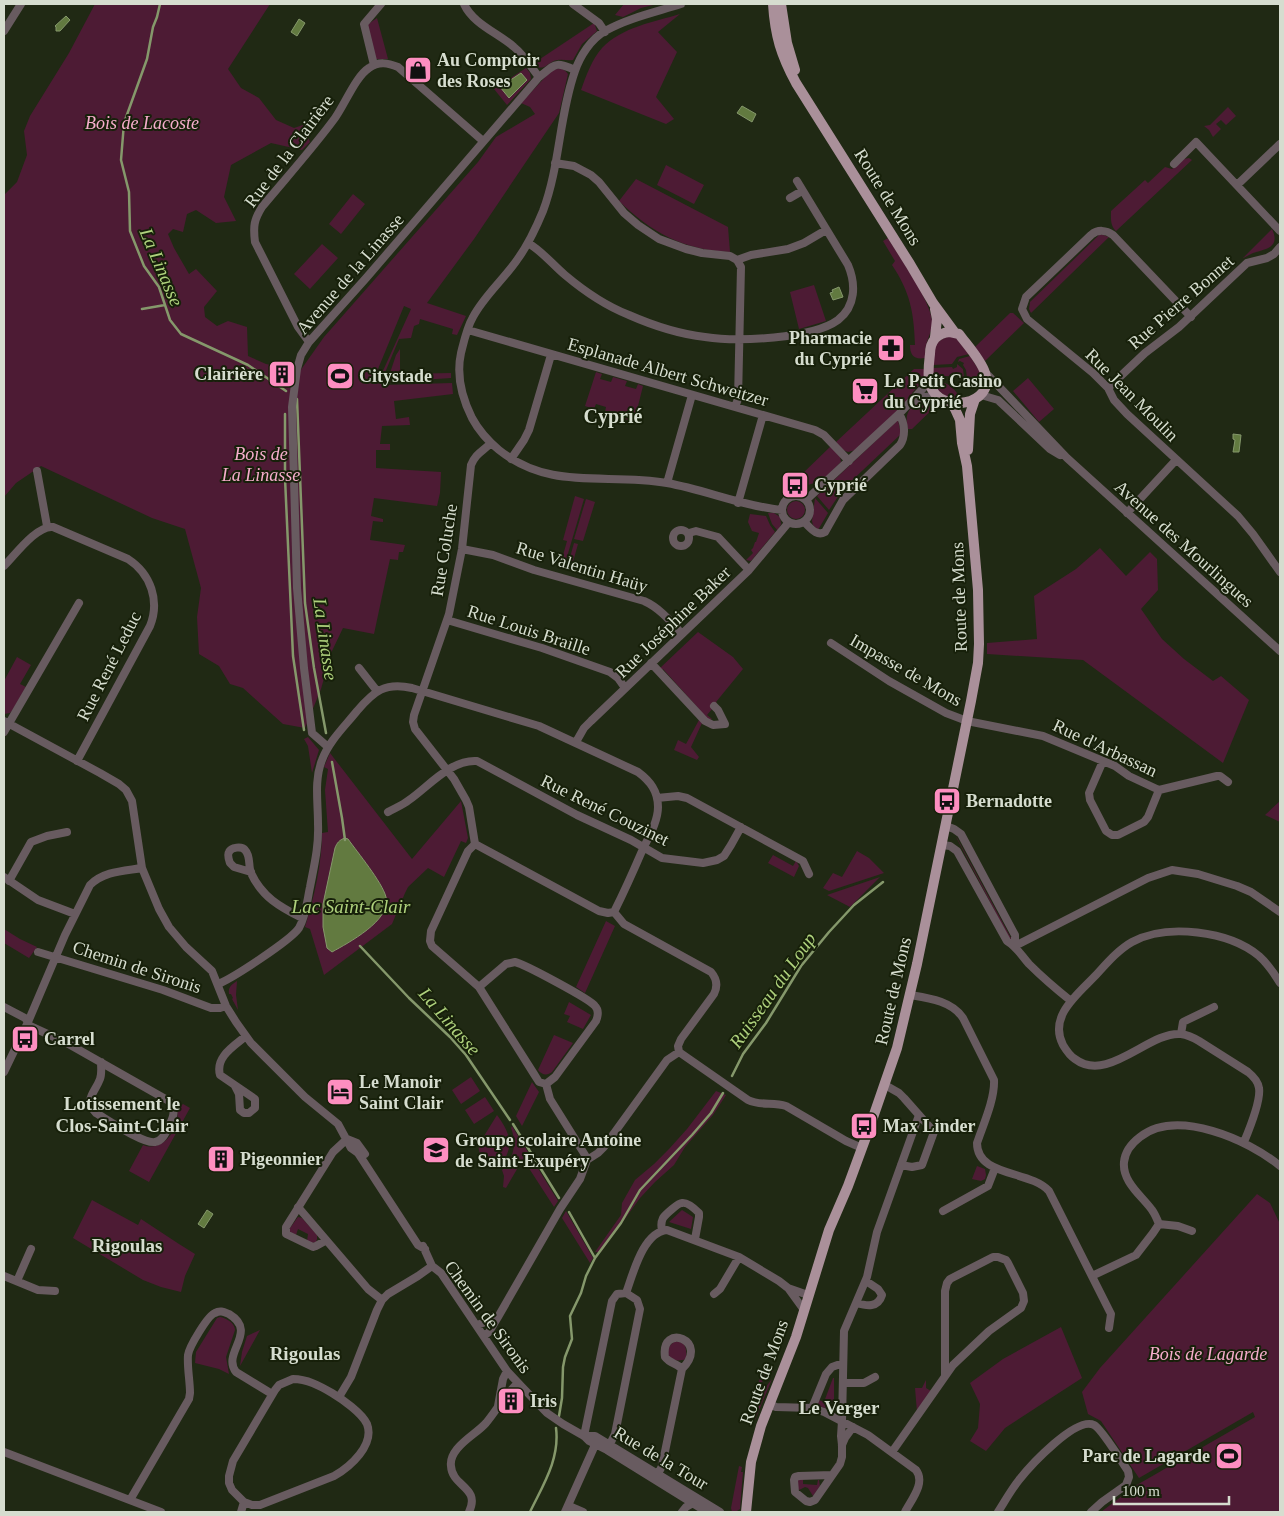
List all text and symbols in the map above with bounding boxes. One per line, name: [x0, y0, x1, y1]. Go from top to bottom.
place label: Au Comptoir des Roses: [437, 50, 540, 91]
shop icon: Au Comptoir des Roses: [403, 55, 433, 85]
street label: Rue de la Clairière: [240, 91, 338, 211]
park label: Bois de Lacoste: [85, 113, 199, 133]
street label: Route de Mons: [850, 145, 926, 249]
street label: Avenue de la Linasse: [292, 210, 408, 338]
water label: La Linasse: [135, 224, 187, 309]
street label: Rue Pierre Bonnet: [1124, 251, 1238, 353]
place label: Pharmacie du Cyprié: [789, 328, 872, 369]
pharmacy icon: Pharmacie du Cyprié: [876, 333, 906, 363]
street label: Esplanade Albert Schweitzer: [565, 334, 771, 410]
street label: Rue Jean Moulin: [1081, 344, 1183, 446]
building icon: Clairière: [267, 359, 297, 389]
sports icon: Citystade: [325, 361, 355, 391]
place label: Clairière: [194, 364, 263, 384]
place label: Citystade: [359, 366, 432, 386]
place label: Le Petit Casino du Cyprié: [884, 371, 1002, 412]
supermarket icon: Le Petit Casino du Cyprié: [850, 376, 880, 406]
district label: Cyprié: [584, 405, 643, 428]
park label: Bois de La Linasse: [221, 444, 300, 485]
bus stop icon: Cyprié: [780, 470, 810, 500]
place label: Cyprié: [814, 475, 867, 495]
street label: Avenue des Mourlingues: [1111, 476, 1257, 612]
street label: Rue Coluche: [427, 502, 461, 598]
street label: Rue Valentin Haüy: [514, 537, 650, 597]
street label: Route de Mons: [947, 542, 971, 652]
street label: Rue Joséphine Baker: [611, 562, 735, 682]
water label: La Linasse: [309, 596, 342, 682]
street label: Rue Louis Braille: [465, 601, 593, 659]
street label: Rue René Leduc: [73, 608, 145, 724]
street label: Impasse de Mons: [846, 630, 966, 710]
street label: Rue d'Arbassan: [1050, 715, 1160, 781]
street label: Rue René Couzinet: [538, 770, 672, 850]
bus stop icon: Bernadotte: [932, 786, 962, 816]
place label: Bernadotte: [966, 791, 1052, 811]
water label: Lac Saint-Clair: [291, 896, 411, 917]
water label: Ruisseau du Loup: [724, 928, 820, 1053]
street label: Route de Mons: [871, 935, 915, 1047]
street label: Chemin de Sironis: [70, 937, 204, 997]
water label: La Linasse: [414, 982, 485, 1059]
bus stop icon: Carrel: [10, 1024, 40, 1054]
place label: Carrel: [44, 1029, 95, 1049]
place label: Le Manoir Saint Clair: [359, 1072, 444, 1113]
hotel icon: Le Manoir Saint Clair: [325, 1077, 355, 1107]
district label: Lotissement le Clos-Saint-Clair: [56, 1093, 189, 1136]
bus stop icon: Max Linder: [849, 1111, 879, 1141]
place label: Max Linder: [883, 1116, 976, 1136]
place label: Groupe scolaire Antoine de Saint-Exupéry: [455, 1130, 641, 1171]
school or university icon: Groupe scolaire Antoine de Saint-Exupéry: [421, 1135, 451, 1165]
building icon: Pigeonnier: [206, 1144, 236, 1174]
place label: Pigeonnier: [240, 1149, 323, 1169]
district label: Rigoulas: [92, 1235, 162, 1256]
street label: Chemin de Sironis: [441, 1257, 535, 1377]
street label: Route de Mons: [736, 1317, 792, 1427]
district label: Rigoulas: [270, 1343, 340, 1364]
park label: Bois de Lagarde: [1149, 1344, 1267, 1364]
building icon: Iris: [496, 1386, 526, 1416]
place label: Iris: [530, 1391, 557, 1411]
district label: Le Verger: [799, 1397, 880, 1418]
street label: Rue de la Tour: [610, 1422, 712, 1494]
sports icon: Parc de Lagarde: [1214, 1441, 1244, 1471]
place label: Parc de Lagarde: [1082, 1446, 1210, 1466]
scale bar: [1114, 1474, 1229, 1506]
text: 100 m: [1122, 1483, 1160, 1499]

